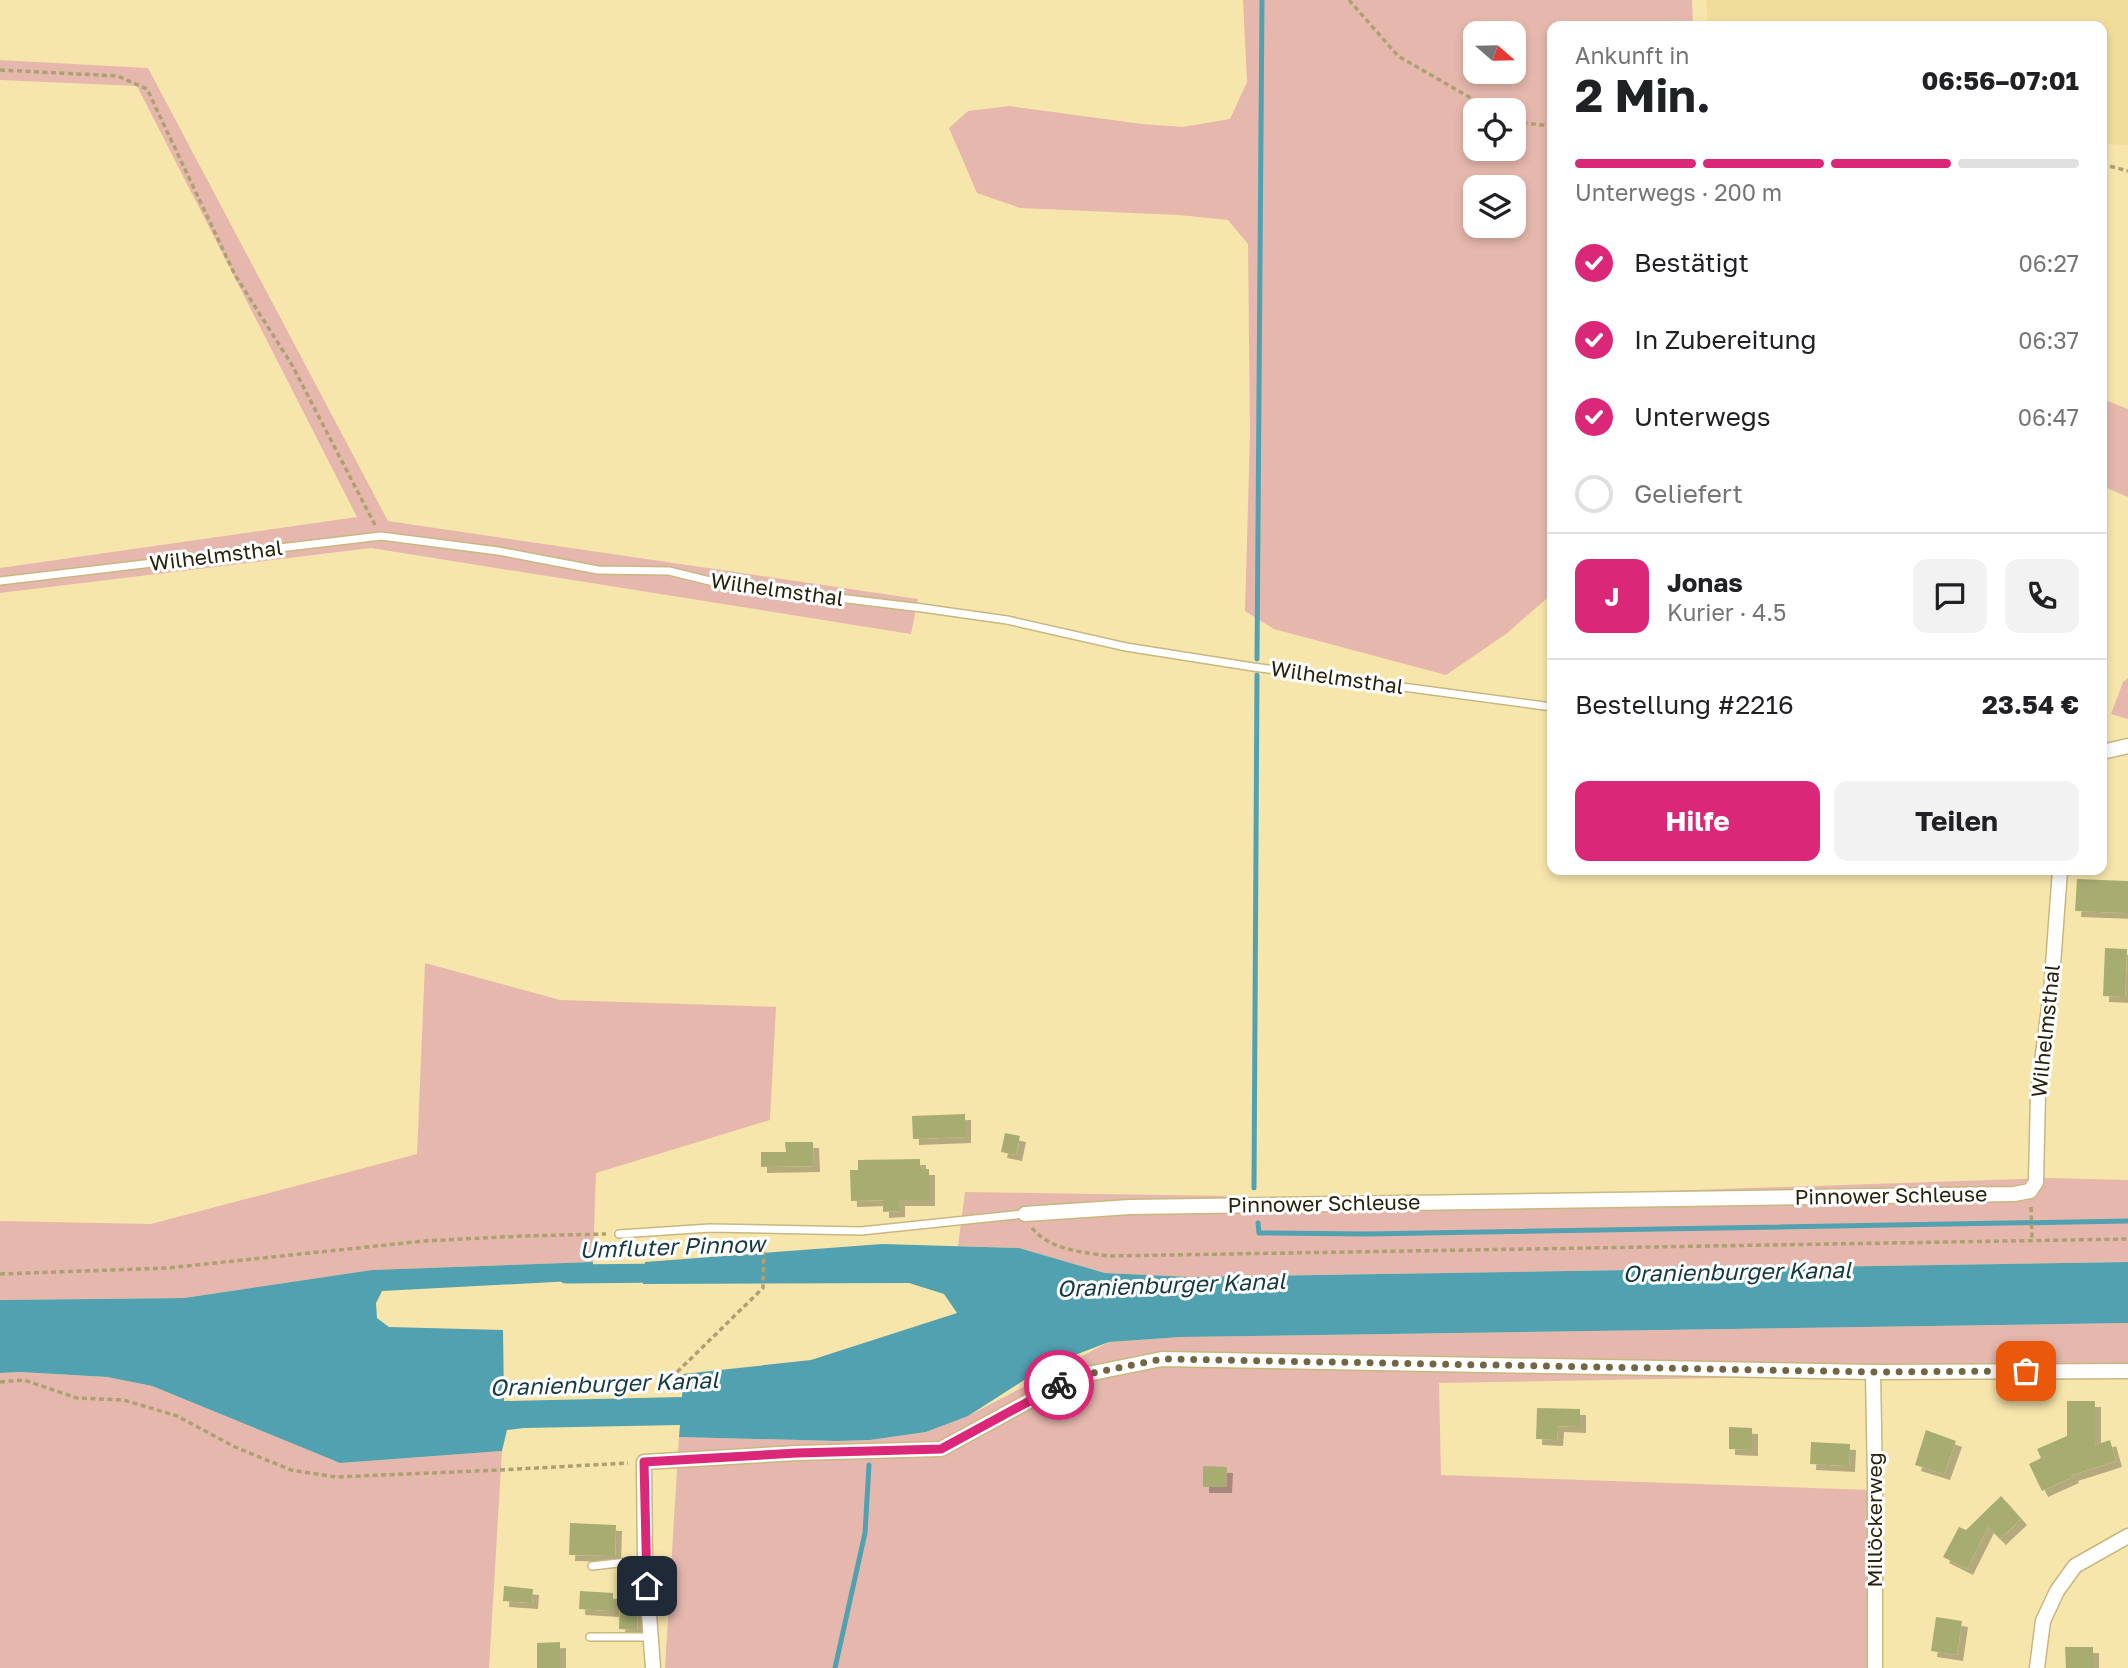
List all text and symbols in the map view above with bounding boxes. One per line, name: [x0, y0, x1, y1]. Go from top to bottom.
north arrow: [1463, 21, 1526, 84]
map controls: [1463, 21, 1526, 238]
text: Ankunft in: [1575, 41, 1690, 69]
text: 06:56–07:01: [1921, 65, 2079, 96]
text: 2 Min.: [1575, 67, 1711, 122]
button: locate: [1463, 98, 1526, 161]
button: layers: [1463, 175, 1526, 238]
text: Unterwegs · 200 m: [1575, 178, 1782, 206]
icon: check: [1575, 244, 1613, 282]
text: Bestätigt: [1634, 247, 1749, 278]
text: 06:27: [2018, 249, 2079, 277]
icon: check: [1575, 321, 1613, 359]
text: In Zubereitung: [1634, 324, 1817, 355]
text: 06:37: [2018, 326, 2079, 354]
icon: check: [1575, 398, 1613, 436]
text: Unterwegs: [1634, 401, 1771, 432]
text: 06:47: [2018, 403, 2079, 431]
text: Geliefert: [1634, 478, 1743, 509]
street label: Wilhelmsthal: [148, 534, 284, 576]
button: chat: [1913, 559, 1987, 633]
button: phone: [2005, 559, 2079, 633]
street label: Wilhelmsthal: [709, 567, 845, 611]
text: Jonas: [1667, 567, 1743, 598]
text: J: [1605, 581, 1619, 612]
text: Kurier · 4.5: [1667, 598, 1786, 626]
street label: Wilhelmsthal: [1269, 655, 1405, 699]
text: Bestellung #2216: [1575, 689, 1794, 720]
text: 23.54 €: [1982, 689, 2079, 720]
button: Hilfe: [1575, 781, 1820, 861]
button: Teilen: [1834, 781, 2079, 861]
street label: Wilhelmsthal: [2025, 963, 2065, 1099]
street label: Pinnower Schleuse: [1795, 1180, 1987, 1210]
street label: Pinnower Schleuse: [1228, 1188, 1420, 1218]
water label: Umfluter Pinnow: [579, 1229, 768, 1263]
water label: Oranienburger Kanal: [1622, 1255, 1853, 1287]
water label: Oranienburger Kanal: [1056, 1266, 1287, 1302]
pin: [1996, 1341, 2056, 1401]
courier: [1024, 1350, 1094, 1420]
icon: bag: [2007, 1352, 2045, 1390]
water label: Oranienburger Kanal: [489, 1365, 720, 1401]
icon: bike: [1040, 1366, 1078, 1404]
street label: Millöckerweg: [1861, 1452, 1887, 1588]
pin: [617, 1556, 677, 1616]
icon: home: [628, 1567, 666, 1605]

